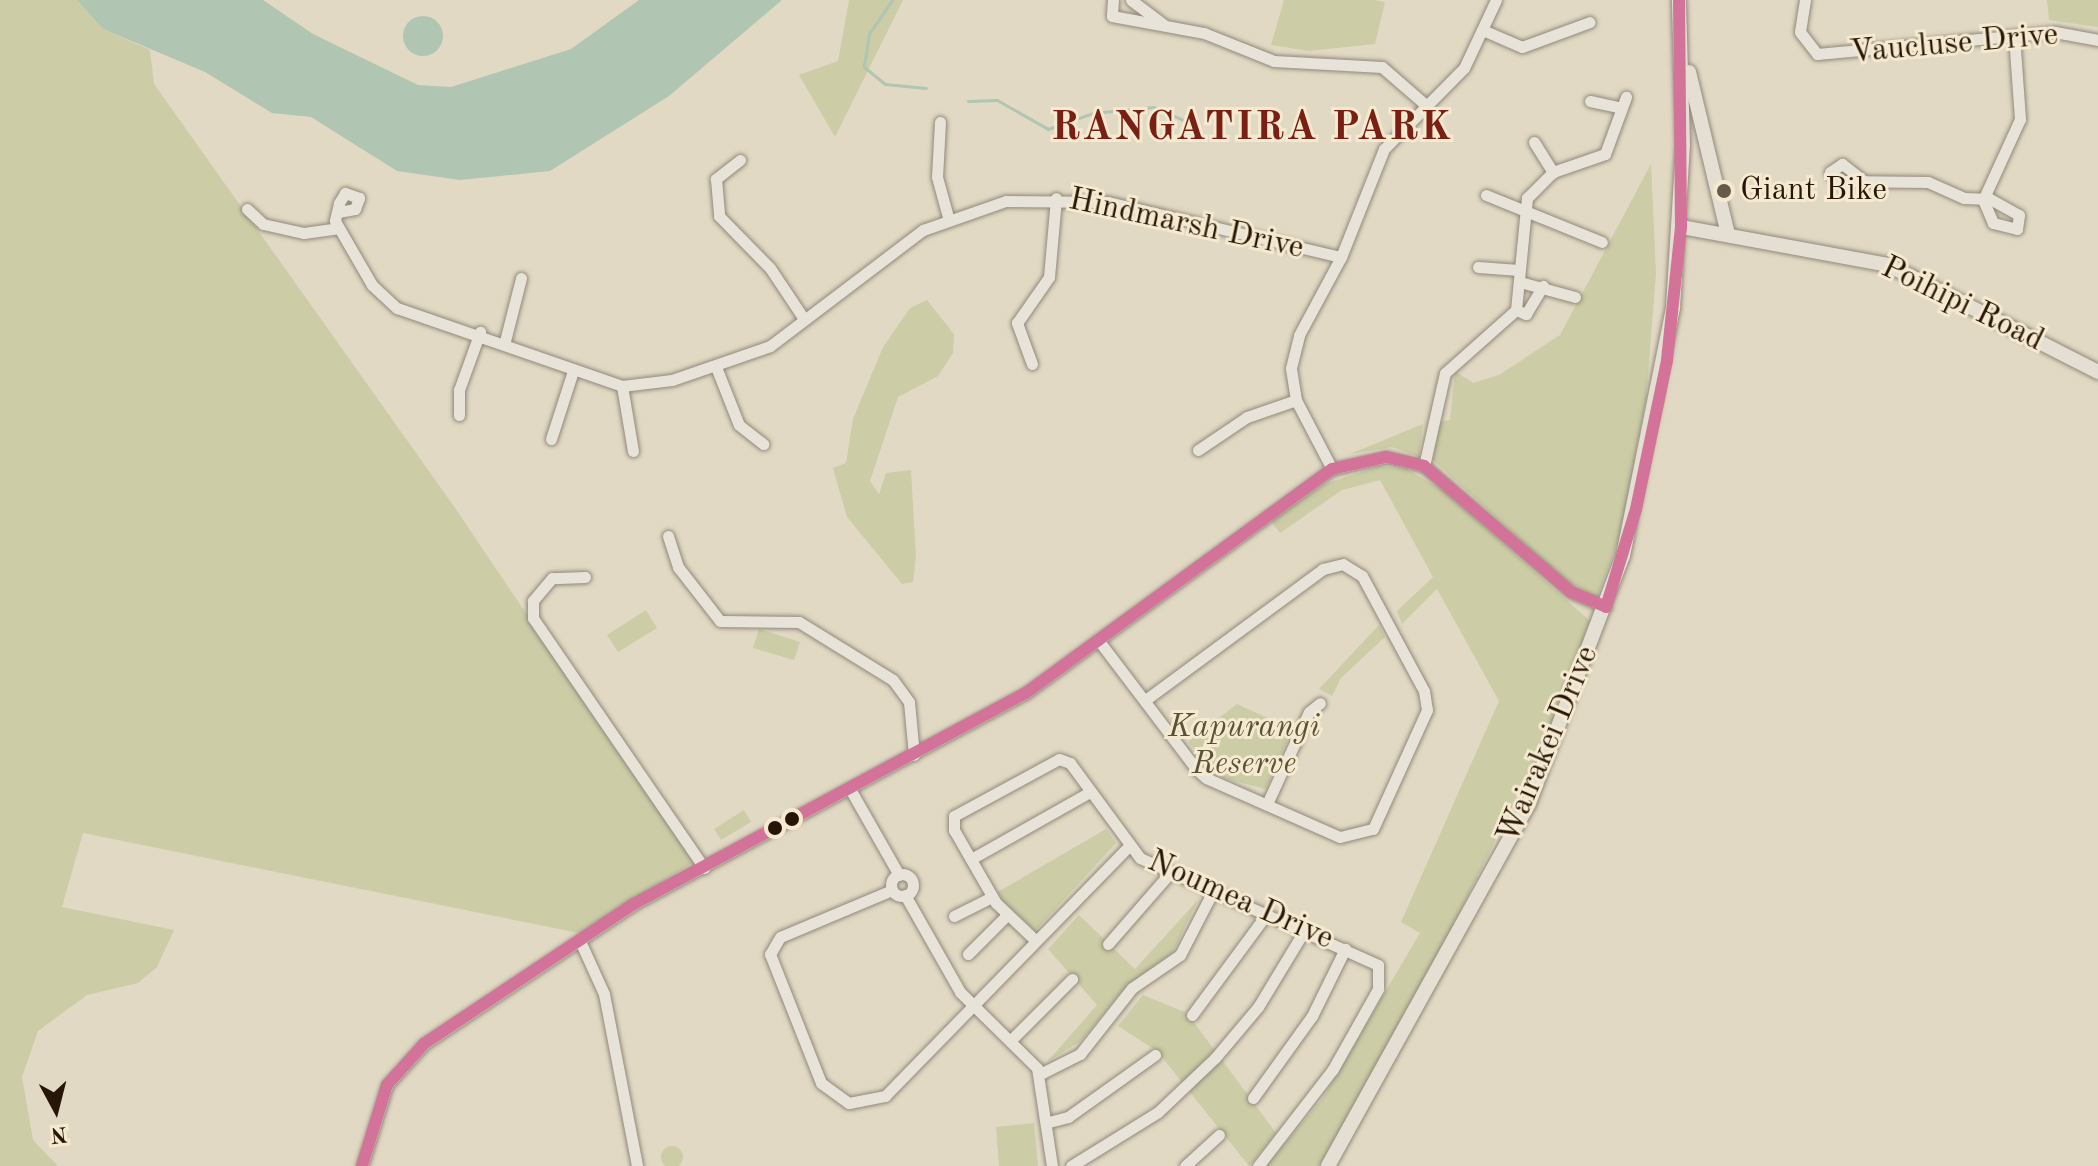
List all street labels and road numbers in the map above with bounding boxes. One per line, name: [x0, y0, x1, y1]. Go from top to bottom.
street label: Vaucluse Drive: [1848, 17, 2060, 73]
street label: Hindmarsh Drive: [1065, 181, 1307, 269]
street label: Poihipi Road: [1874, 249, 2050, 361]
street label: Wairakei Drive: [1490, 640, 1608, 850]
street label: Noumea Drive: [1141, 843, 1339, 959]

